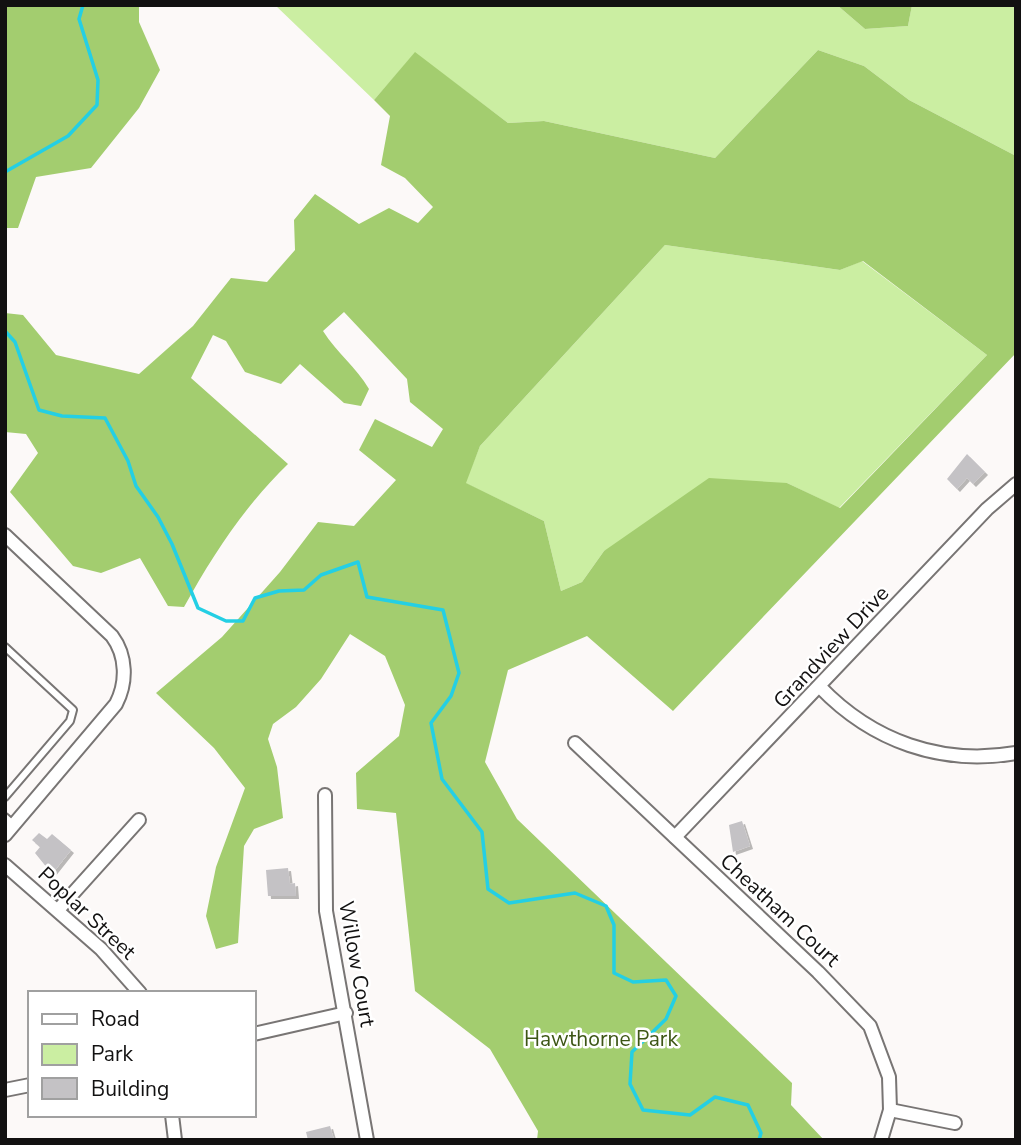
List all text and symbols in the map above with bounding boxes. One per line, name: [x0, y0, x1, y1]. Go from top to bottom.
street label: Grandview Drive: [767, 580, 895, 714]
street label: Cheatham Court: [714, 847, 846, 973]
street label: Poplar Street: [32, 860, 142, 966]
street label: Willow Court: [332, 899, 382, 1030]
legend: [28, 991, 256, 1117]
text: Road: [91, 1005, 140, 1033]
park label: Hawthorne Park: [524, 1025, 678, 1053]
text: Park: [91, 1040, 133, 1068]
text: Building: [91, 1075, 169, 1103]

